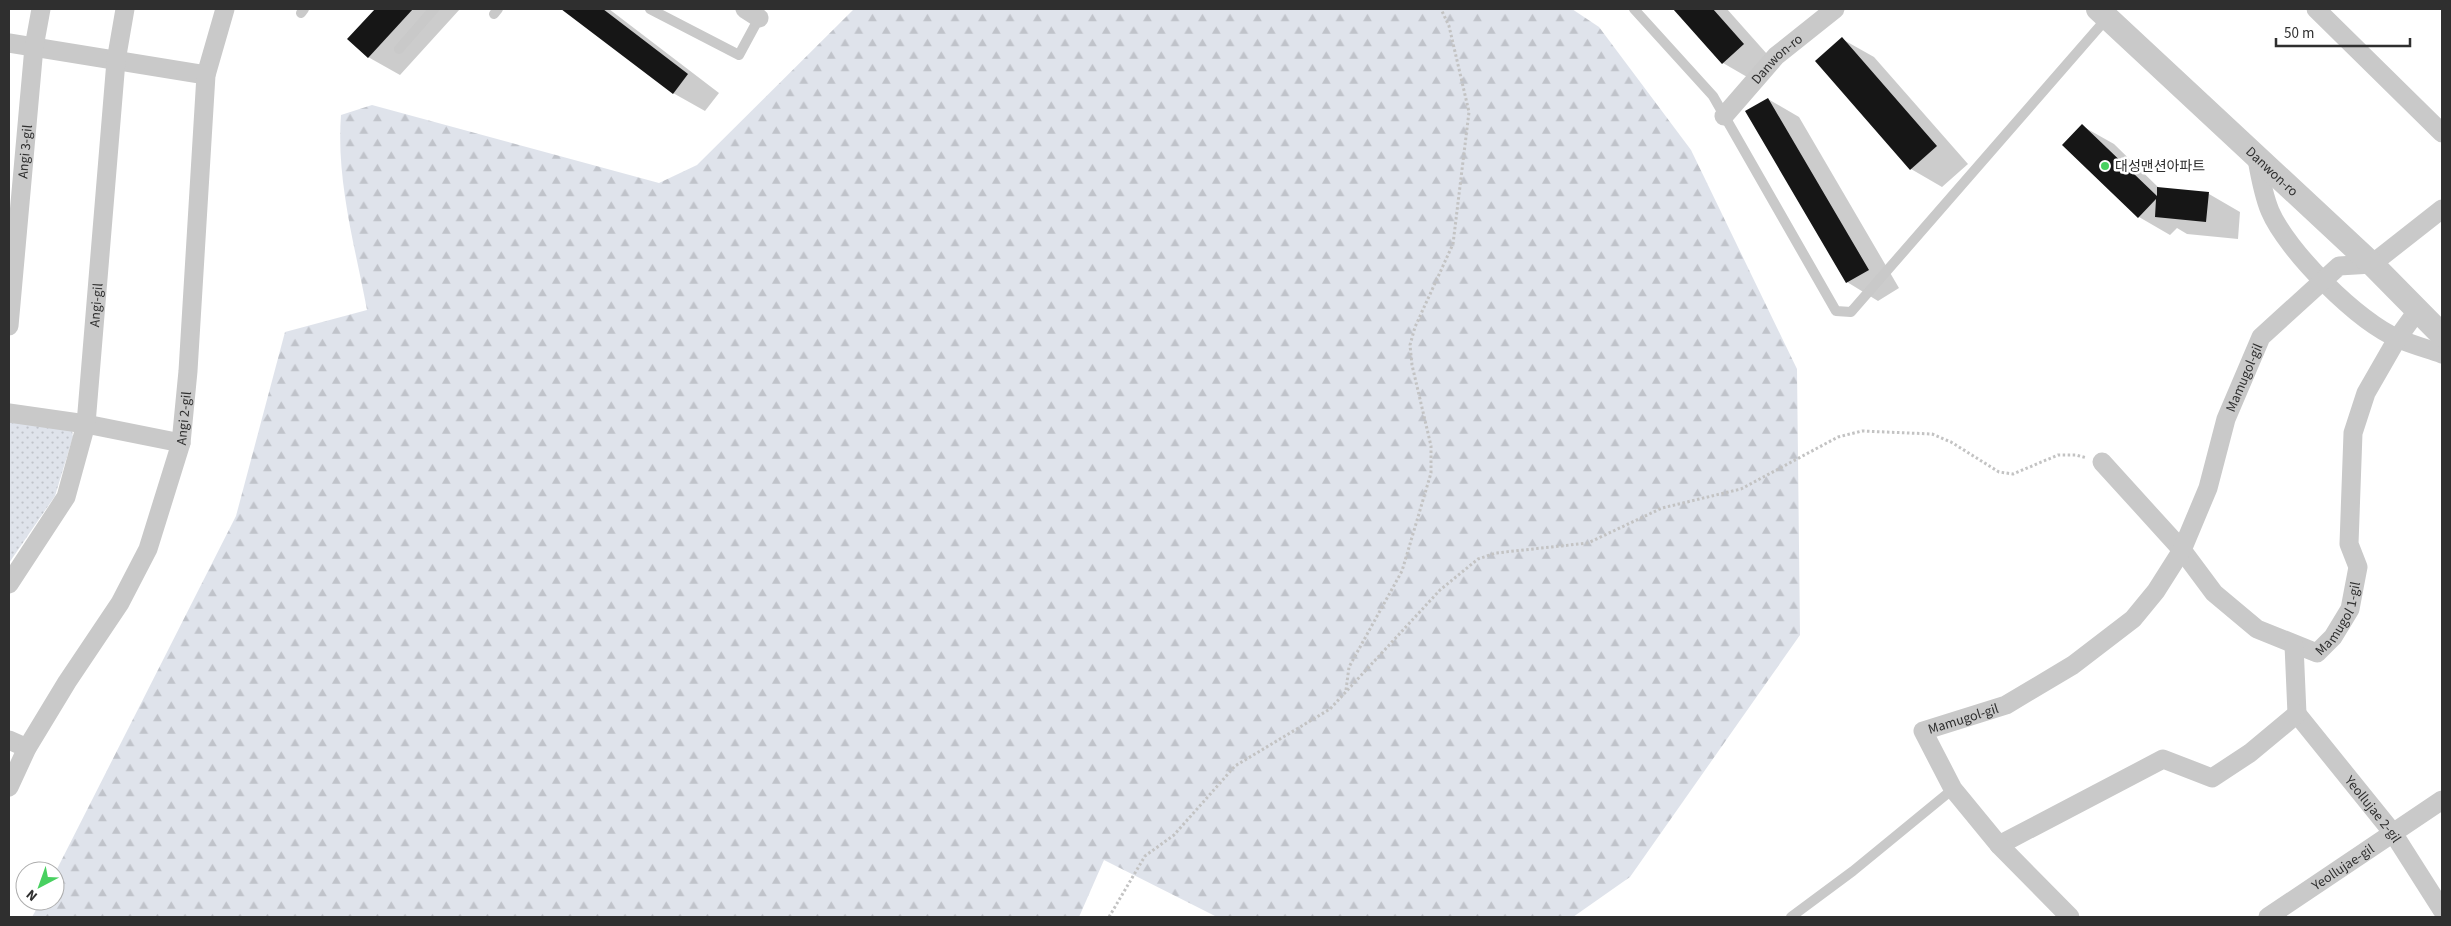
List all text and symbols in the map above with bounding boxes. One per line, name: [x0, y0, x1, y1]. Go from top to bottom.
scale bar: [2276, 15, 2410, 47]
text: 50 m: [2284, 23, 2314, 44]
street label: Danwon-ro: [1747, 29, 1807, 89]
street label: Angi 3-gil: [13, 124, 38, 180]
street label: Danwon-ro: [2241, 142, 2302, 201]
place label: 대성맨션아파트: [2115, 157, 2205, 177]
marker: 대성맨션아파트: [2099, 160, 2111, 172]
street label: Angi-gil: [85, 282, 109, 328]
street label: Mamugol-gil: [2221, 340, 2268, 415]
street label: Angi 2-gil: [172, 390, 197, 446]
street label: Mamugol 1-gil: [2311, 580, 2366, 661]
street label: Mamugol-gil: [1926, 699, 2002, 740]
street label: Yeollujae 2-gil: [2339, 771, 2406, 847]
street label: Yeollujae-gil: [2307, 839, 2379, 896]
north arrow: [15, 861, 65, 911]
text: N: [22, 884, 42, 906]

